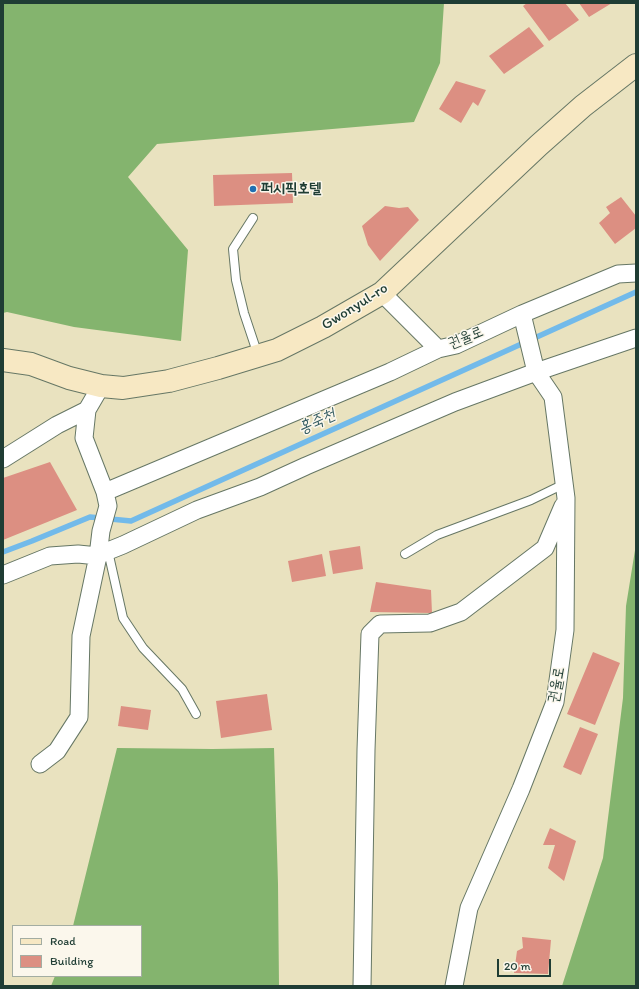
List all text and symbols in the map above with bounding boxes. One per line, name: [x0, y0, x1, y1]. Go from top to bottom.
place label: 퍼시픽호텔: [261, 180, 321, 198]
marker: 퍼시픽호텔: [248, 184, 258, 194]
street label: Gwonyul-ro: [318, 279, 392, 335]
street label: 권율로: [446, 323, 486, 353]
water label: 홍죽천: [295, 405, 339, 439]
street label: 권율로: [545, 666, 569, 704]
legend: [12, 925, 142, 977]
text: Road: [50, 934, 76, 948]
scale bar: [499, 951, 553, 977]
text: Building: [50, 954, 93, 968]
text: 20 m: [504, 959, 531, 973]

